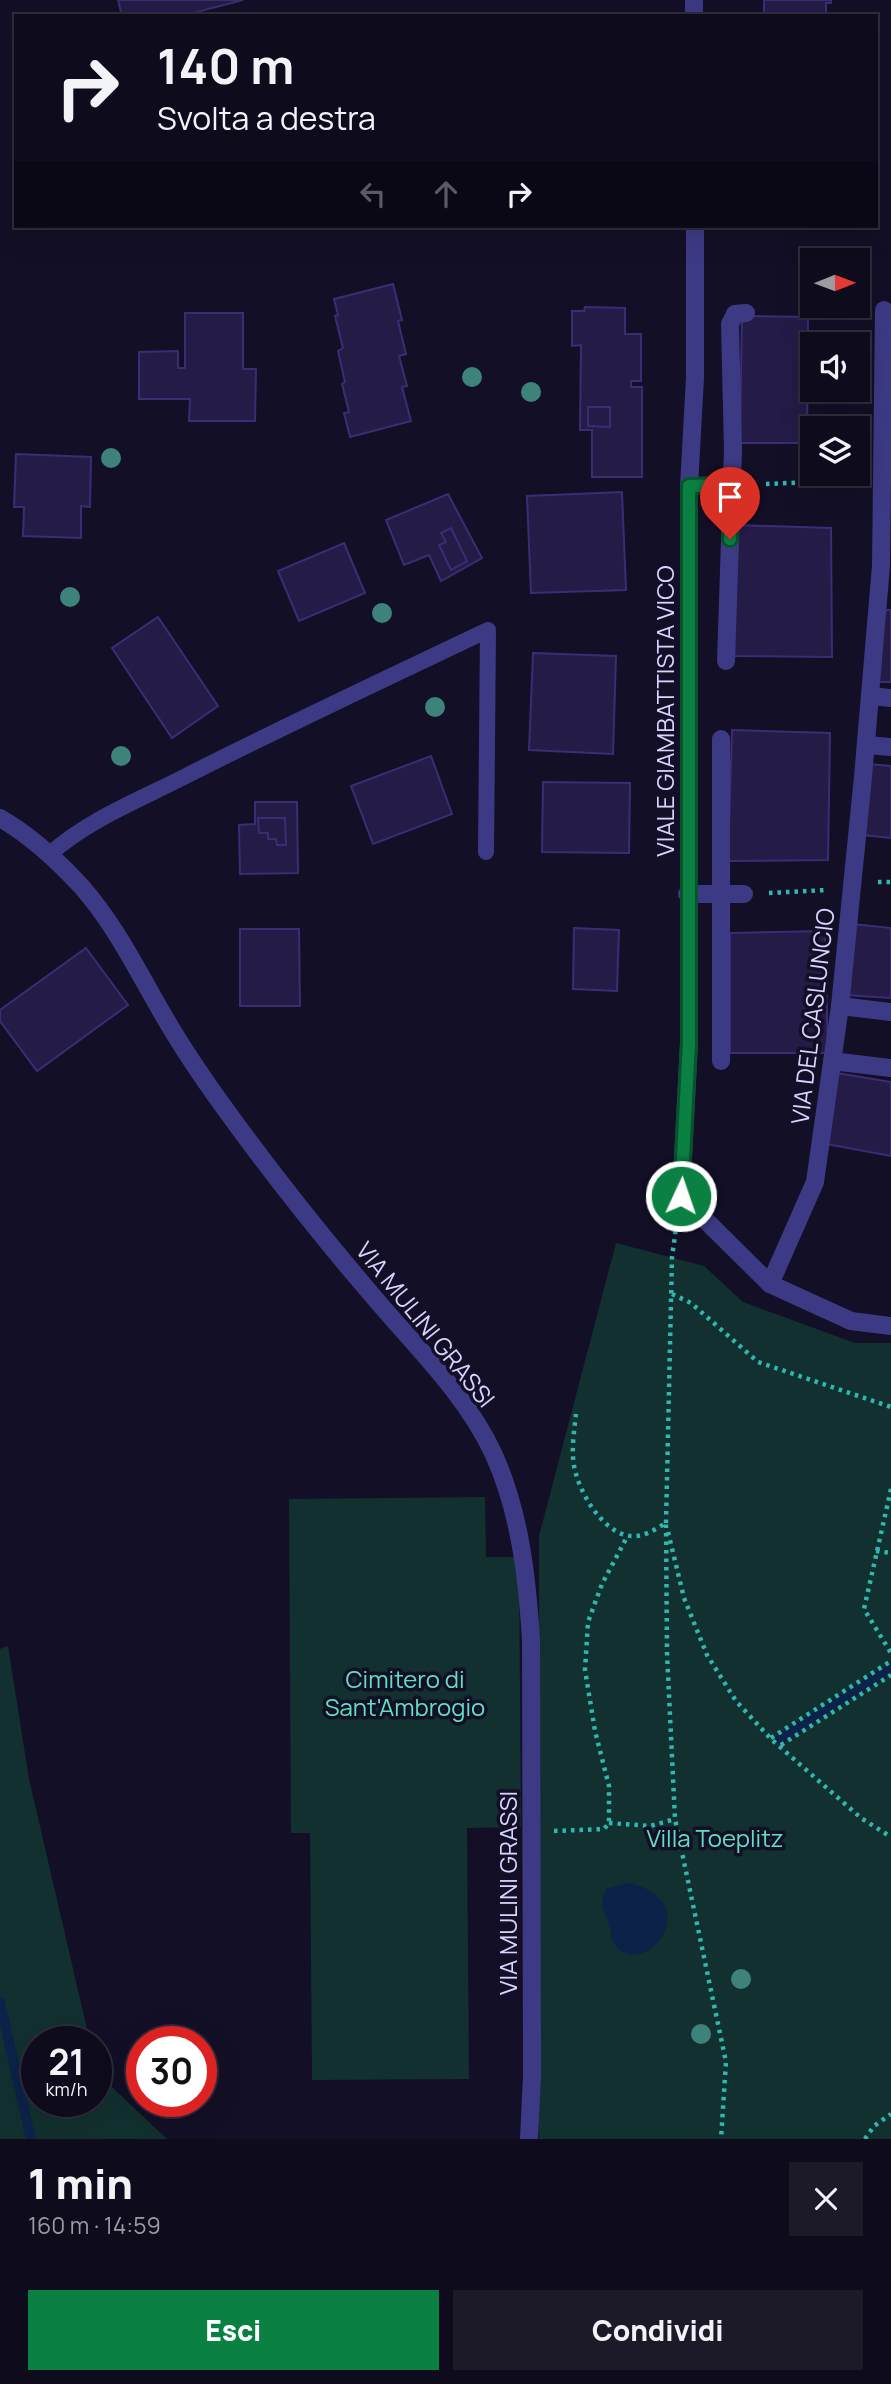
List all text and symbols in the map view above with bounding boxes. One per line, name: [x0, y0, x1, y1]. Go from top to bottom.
text: 140 m: [157, 32, 294, 99]
icon: right: [42, 42, 133, 133]
text: Svolta a destra: [157, 96, 376, 140]
icon: left: [354, 175, 392, 213]
icon: ahead: [427, 175, 465, 213]
icon: right: [500, 175, 538, 213]
north arrow: [800, 248, 870, 318]
map controls: [800, 248, 870, 486]
button: sound: [800, 332, 870, 402]
button: layers: [800, 416, 870, 486]
pin: [700, 467, 760, 539]
icon: arrive: [711, 478, 749, 516]
street label: VIALE GIAMBATTISTA VICO: [648, 565, 681, 857]
street label: VIA DEL CASLUNCIO: [782, 906, 842, 1126]
position arrow: [644, 1159, 718, 1233]
street label: VIA MULINI GRASSI: [349, 1234, 503, 1414]
park label: Cimitero di Sant'Ambrogio: [325, 1662, 485, 1723]
street label: VIA MULINI GRASSI: [491, 1791, 524, 1995]
park label: Villa Toeplitz: [647, 1821, 783, 1854]
speed limit sign: 30: [126, 2026, 217, 2117]
text: 21: [48, 2038, 85, 2086]
text: km/h: [46, 2077, 87, 2101]
text: 1 min: [28, 2154, 133, 2212]
button: close: [789, 2162, 863, 2236]
text: 160 m · 14:59: [28, 2209, 161, 2241]
button: Esci: [28, 2290, 439, 2370]
button: Condividi: [453, 2290, 863, 2370]

